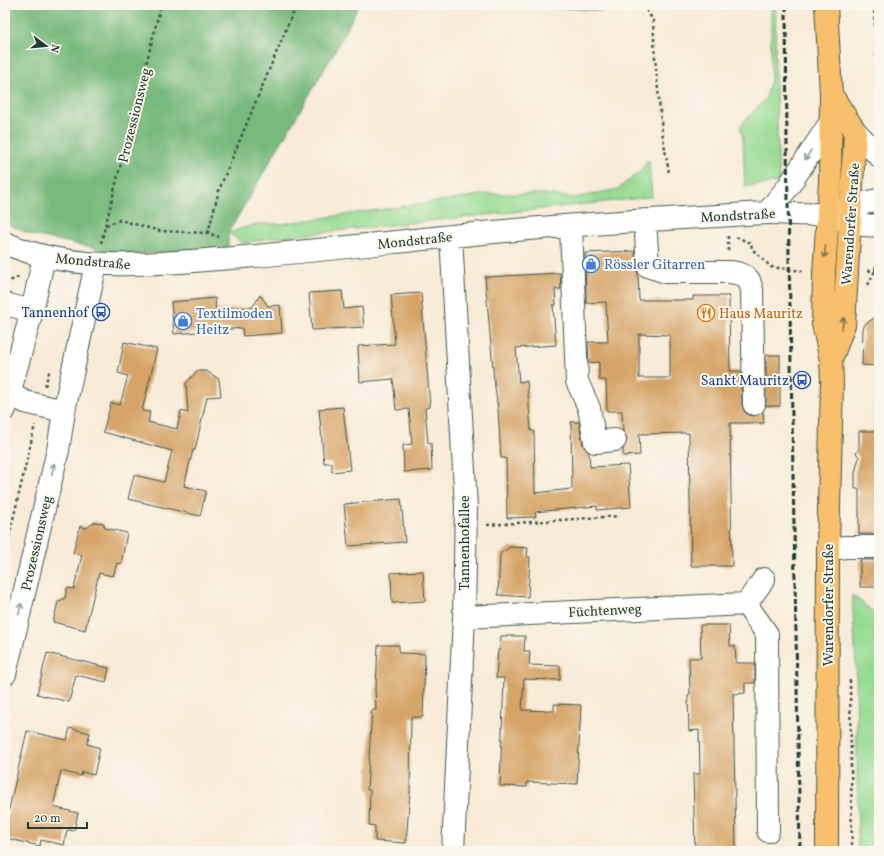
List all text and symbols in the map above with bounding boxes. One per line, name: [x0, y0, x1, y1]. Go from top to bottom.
north arrow: [26, 26, 66, 66]
text: N: [46, 42, 62, 54]
street label: Prozessionsweg: [114, 66, 156, 165]
one-way arrow: [803, 149, 811, 161]
street label: Warendorfer Straße: [838, 162, 865, 286]
street label: Mondstraße: [700, 205, 776, 228]
street label: Mondstraße: [377, 228, 454, 255]
one-way arrow: [822, 245, 829, 258]
street label: Mondstraße: [55, 250, 132, 275]
shop icon: Rössler Gitarren: [581, 254, 601, 274]
place label: Rössler Gitarren: [604, 256, 705, 275]
bus stop icon: Tannenhof: [91, 302, 111, 322]
restaurant icon: Haus Mauritz: [696, 303, 716, 323]
place label: Tannenhof: [21, 304, 89, 323]
place label: Textilmoden Heitz: [196, 305, 273, 340]
place label: Haus Mauritz: [719, 305, 803, 324]
shop icon: Textilmoden Heitz: [173, 311, 193, 331]
one-way arrow: [839, 317, 847, 330]
bus stop icon: Sankt Mauritz: [792, 370, 812, 390]
place label: Sankt Mauritz: [701, 372, 789, 391]
one-way arrow: [50, 462, 58, 475]
street label: Prozessionsweg: [17, 494, 58, 593]
street label: Tannenhofallee: [456, 495, 475, 591]
street label: Warendorfer Straße: [820, 543, 839, 666]
street label: Füchtenweg: [568, 600, 642, 623]
one-way arrow: [17, 603, 25, 616]
scale bar: [28, 804, 87, 830]
text: 20 m: [34, 811, 61, 827]

